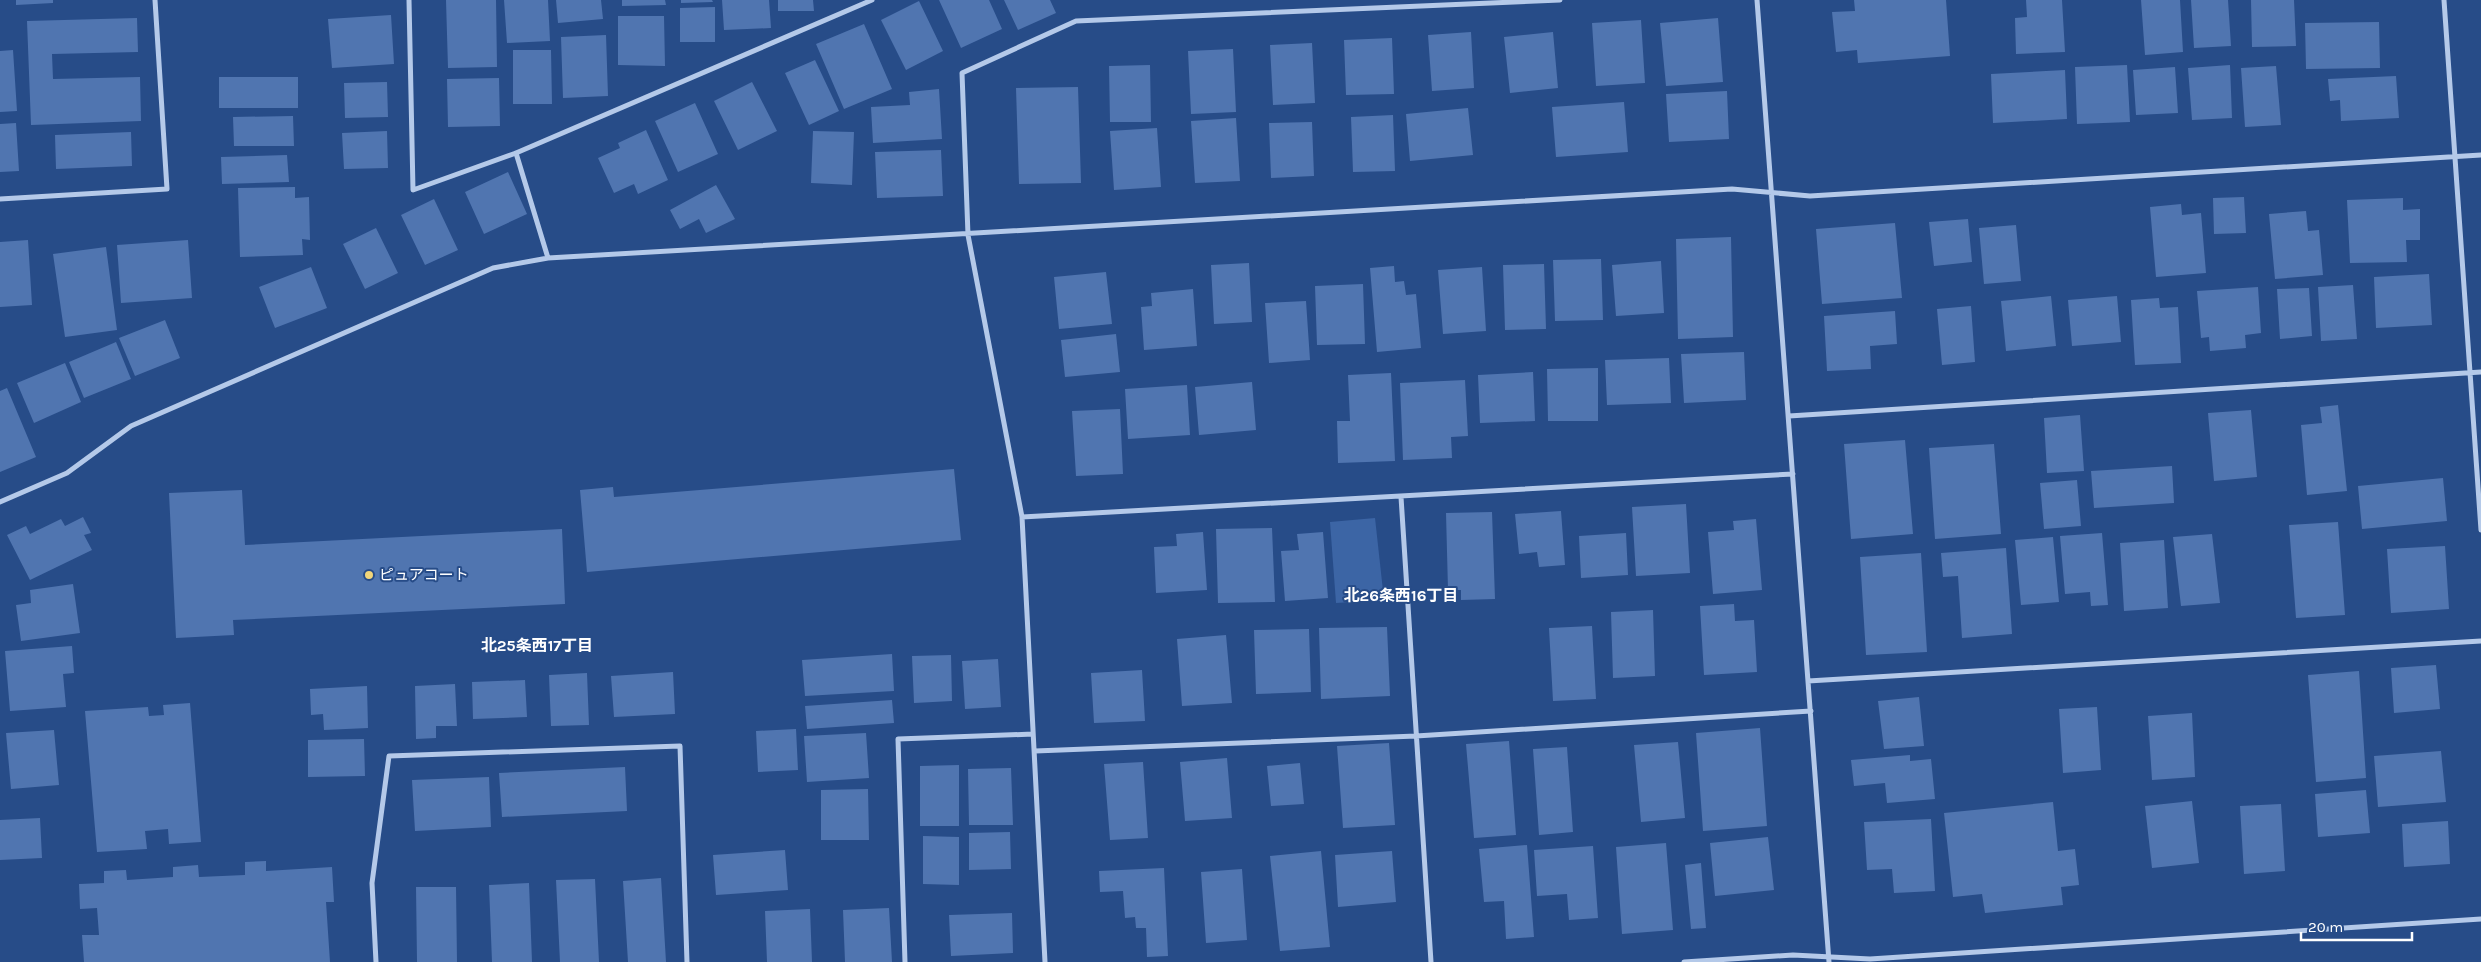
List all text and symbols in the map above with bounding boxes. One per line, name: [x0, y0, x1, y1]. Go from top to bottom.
place label: ピュアコート: [379, 566, 469, 584]
marker: ピュアコート: [363, 569, 375, 581]
district label: 北26条西16丁目: [1344, 586, 1458, 605]
district label: 北25条西17丁目: [481, 636, 593, 655]
scale bar: [2301, 910, 2412, 942]
text: 20 m: [2308, 918, 2343, 936]

